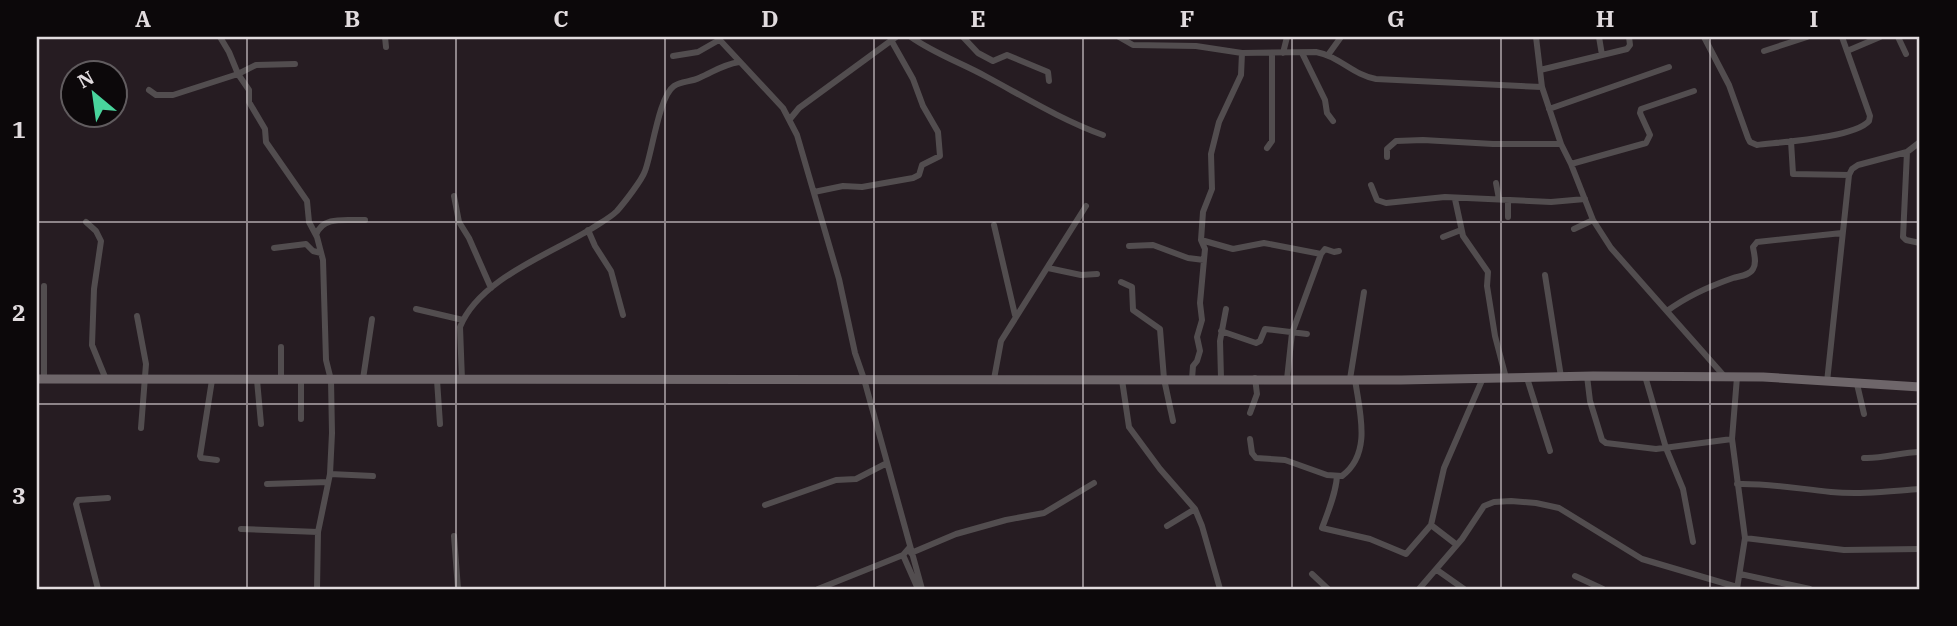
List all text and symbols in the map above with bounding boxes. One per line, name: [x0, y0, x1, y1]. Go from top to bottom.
text: A: [135, 3, 151, 33]
text: B: [344, 3, 360, 33]
text: C: [553, 3, 569, 33]
text: D: [761, 3, 779, 33]
text: E: [970, 3, 986, 33]
text: F: [1180, 3, 1194, 33]
text: G: [1387, 3, 1405, 33]
text: H: [1596, 3, 1614, 33]
text: I: [1810, 3, 1818, 33]
north arrow: [60, 60, 130, 130]
text: N: [73, 65, 98, 93]
text: 1: [12, 114, 26, 144]
text: 2: [12, 297, 26, 327]
text: 3: [12, 480, 26, 510]

